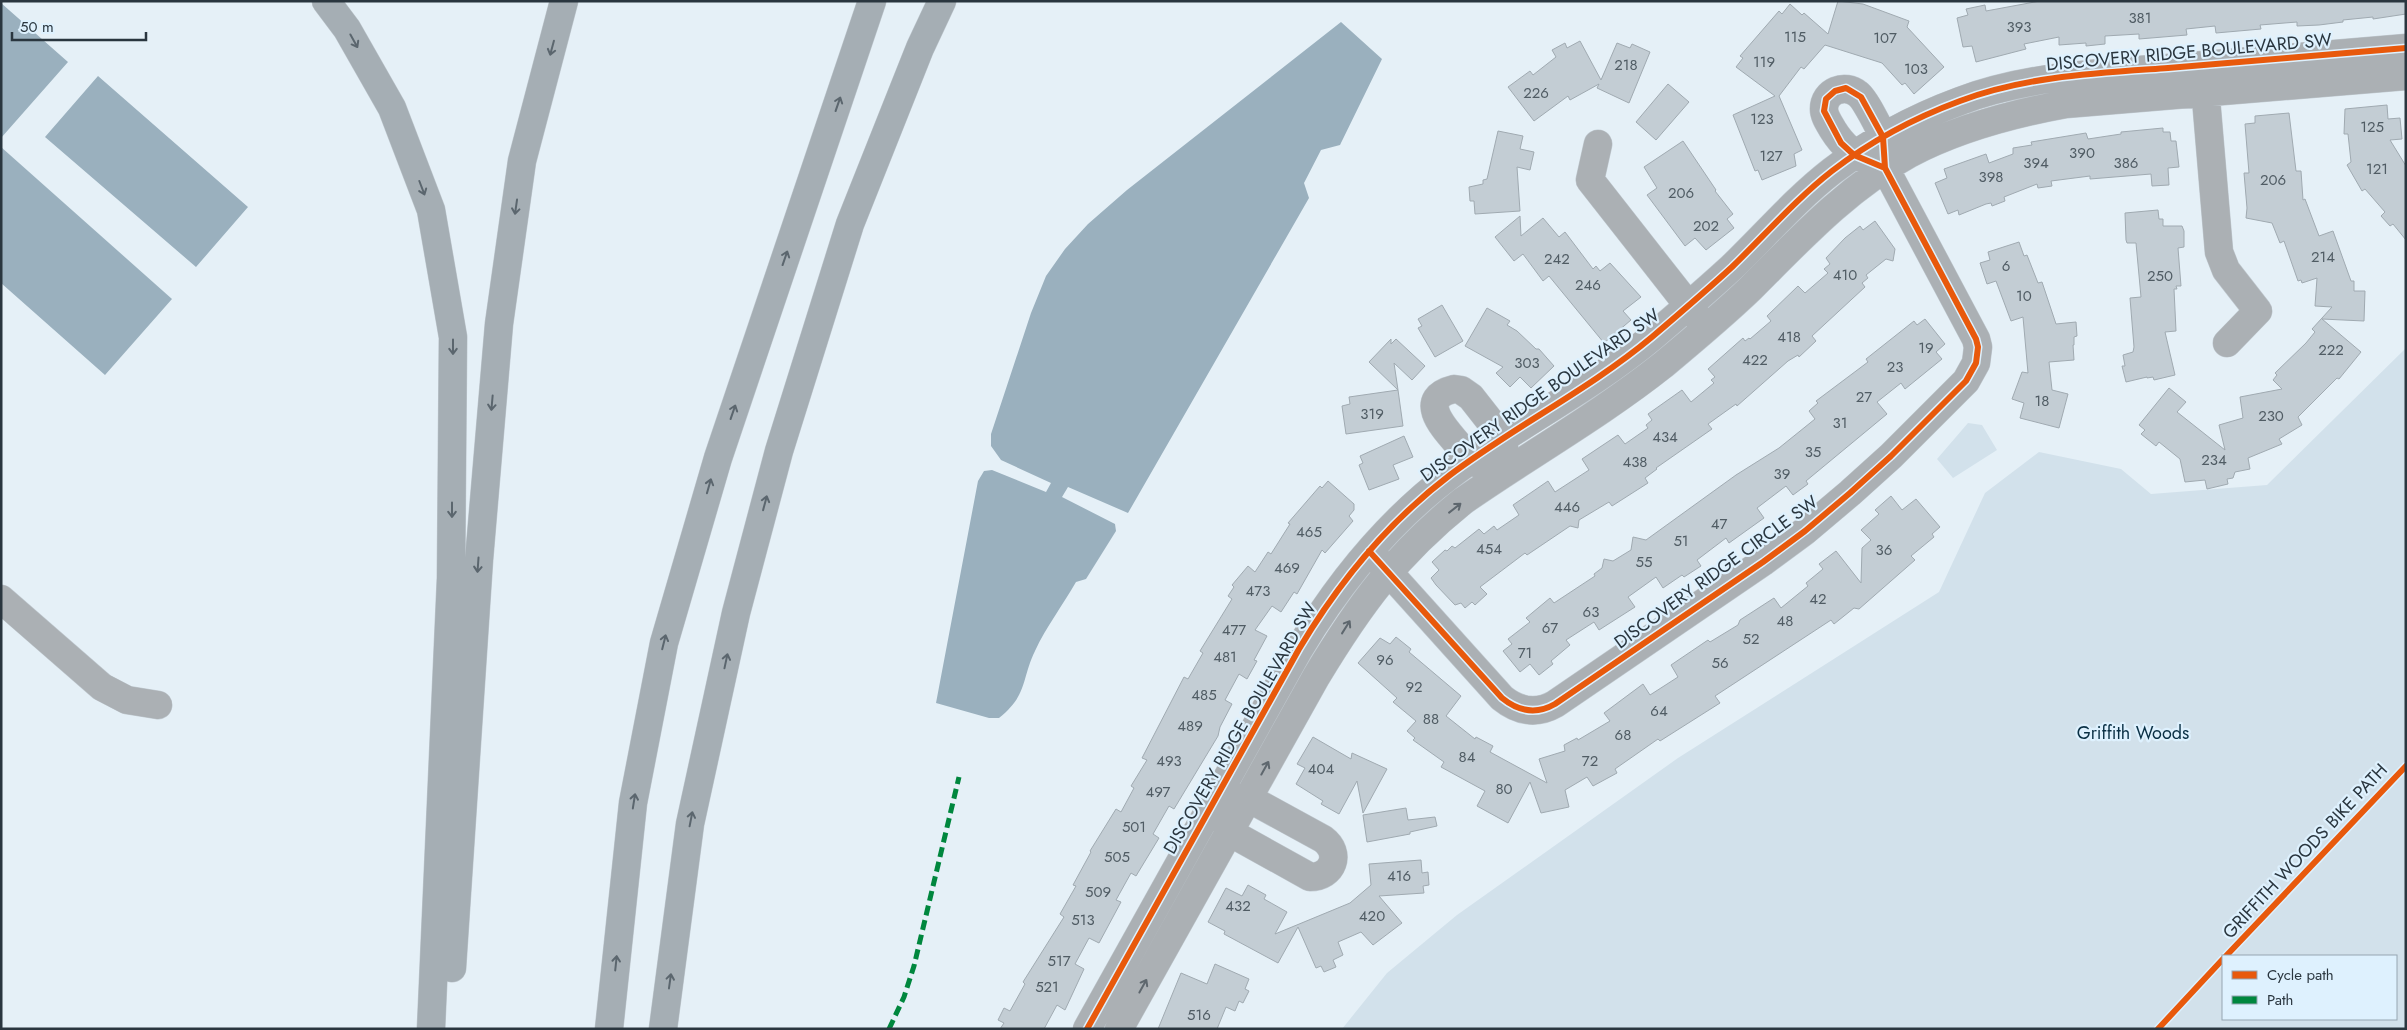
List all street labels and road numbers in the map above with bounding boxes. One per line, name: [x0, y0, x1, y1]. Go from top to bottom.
street label: DISCOVERY RIDGE BOULEVARD SW: [2045, 27, 2333, 77]
street label: DISCOVERY RIDGE BOULEVARD SW: [1415, 302, 1665, 488]
street label: DISCOVERY RIDGE CIRCLE SW: [1609, 489, 1823, 655]
street label: DISCOVERY RIDGE BOULEVARD SW: [1157, 597, 1323, 859]
street label: GRIFFITH WOODS BIKE PATH: [2217, 758, 2393, 944]

